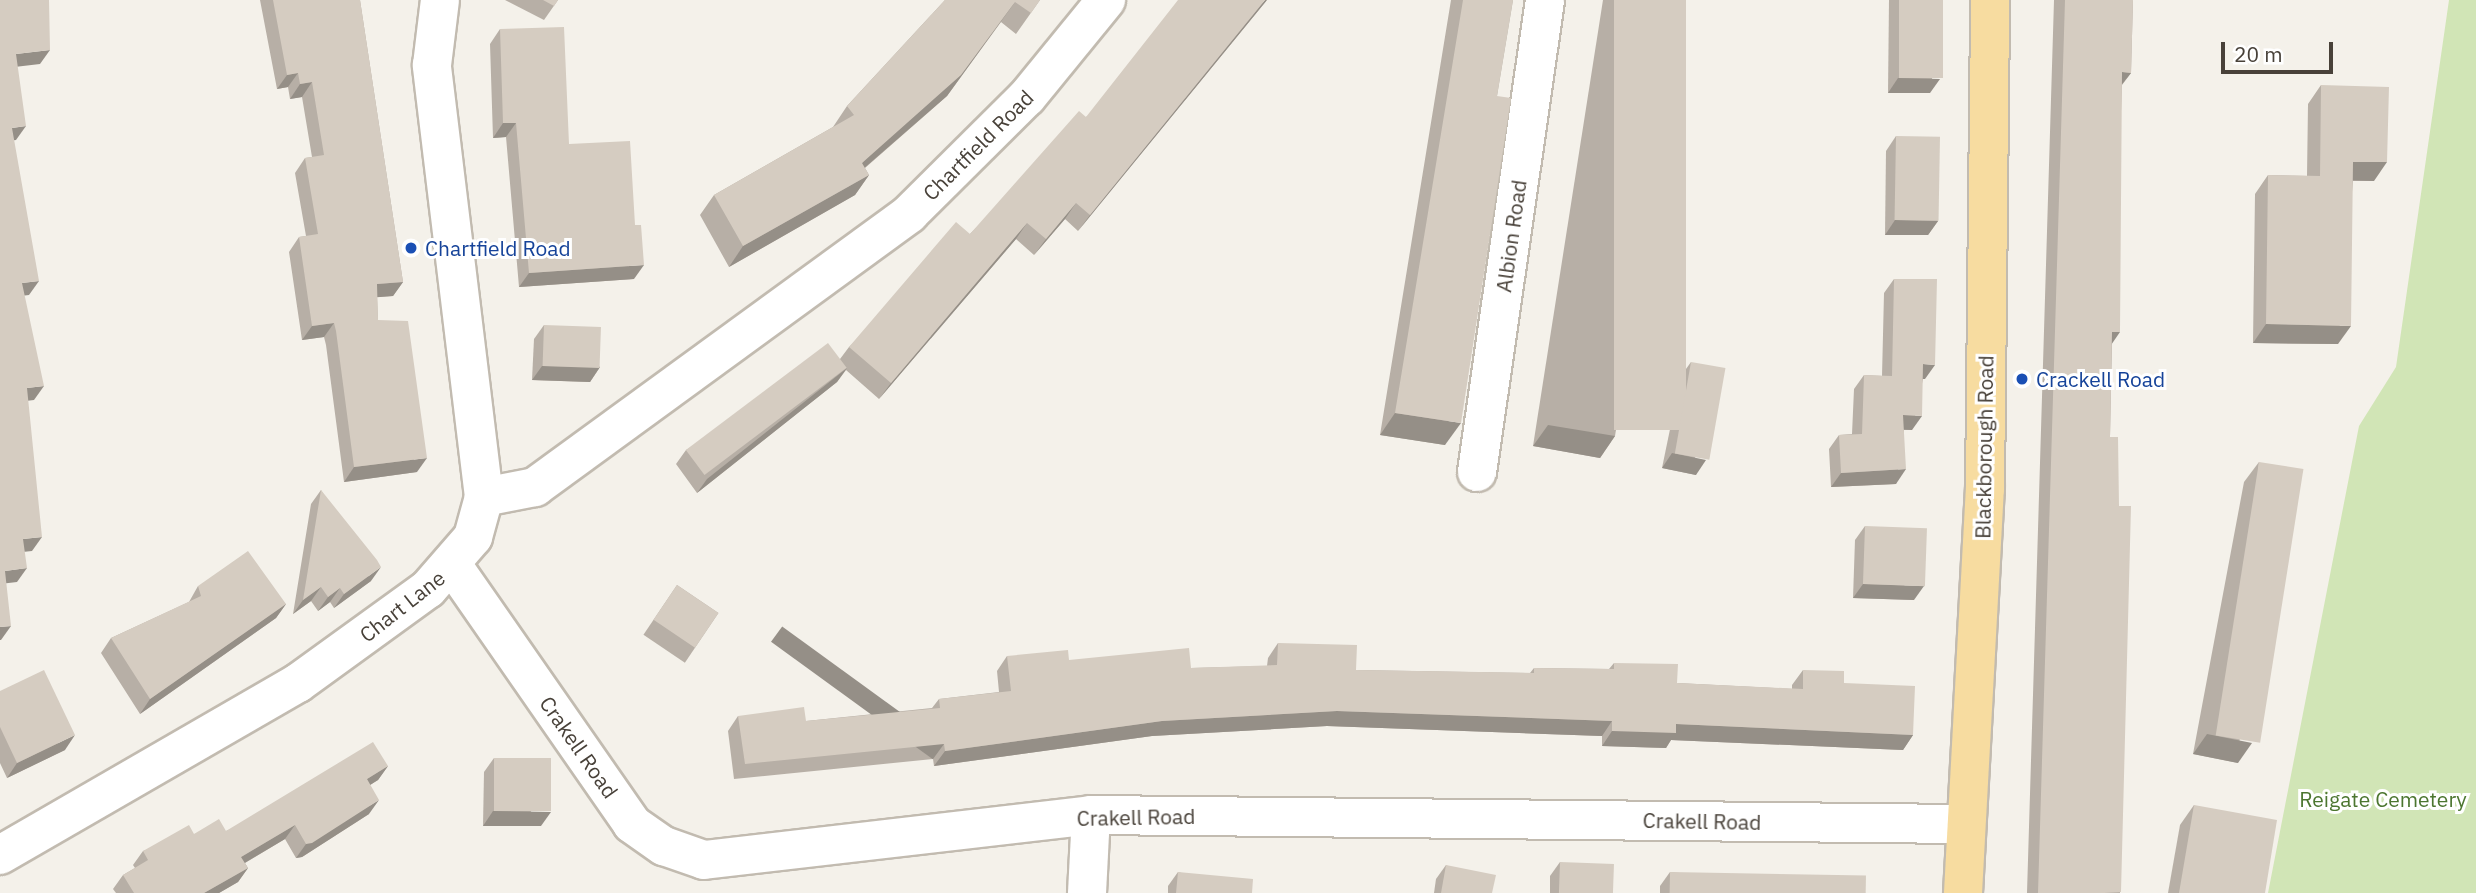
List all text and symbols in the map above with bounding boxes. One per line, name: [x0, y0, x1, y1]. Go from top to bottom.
scale bar: [2224, 28, 2336, 72]
text: 20 m: [2234, 40, 2283, 68]
street label: Chartfield Road: [918, 85, 1038, 205]
street label: Albion Road: [1491, 178, 1531, 294]
place label: Chartfield Road: [425, 235, 571, 261]
marker: Chartfield Road: [403, 240, 419, 256]
street label: Blackborough Road: [1970, 355, 1998, 539]
place label: Crackell Road: [2036, 366, 2165, 392]
marker: Crackell Road: [2014, 371, 2030, 387]
street label: Chart Lane: [354, 565, 450, 647]
street label: Crakell Road: [535, 691, 623, 803]
park label: Reigate Cemetery: [2299, 786, 2467, 812]
street label: Crakell Road: [1076, 803, 1196, 831]
street label: Crakell Road: [1642, 807, 1762, 835]

